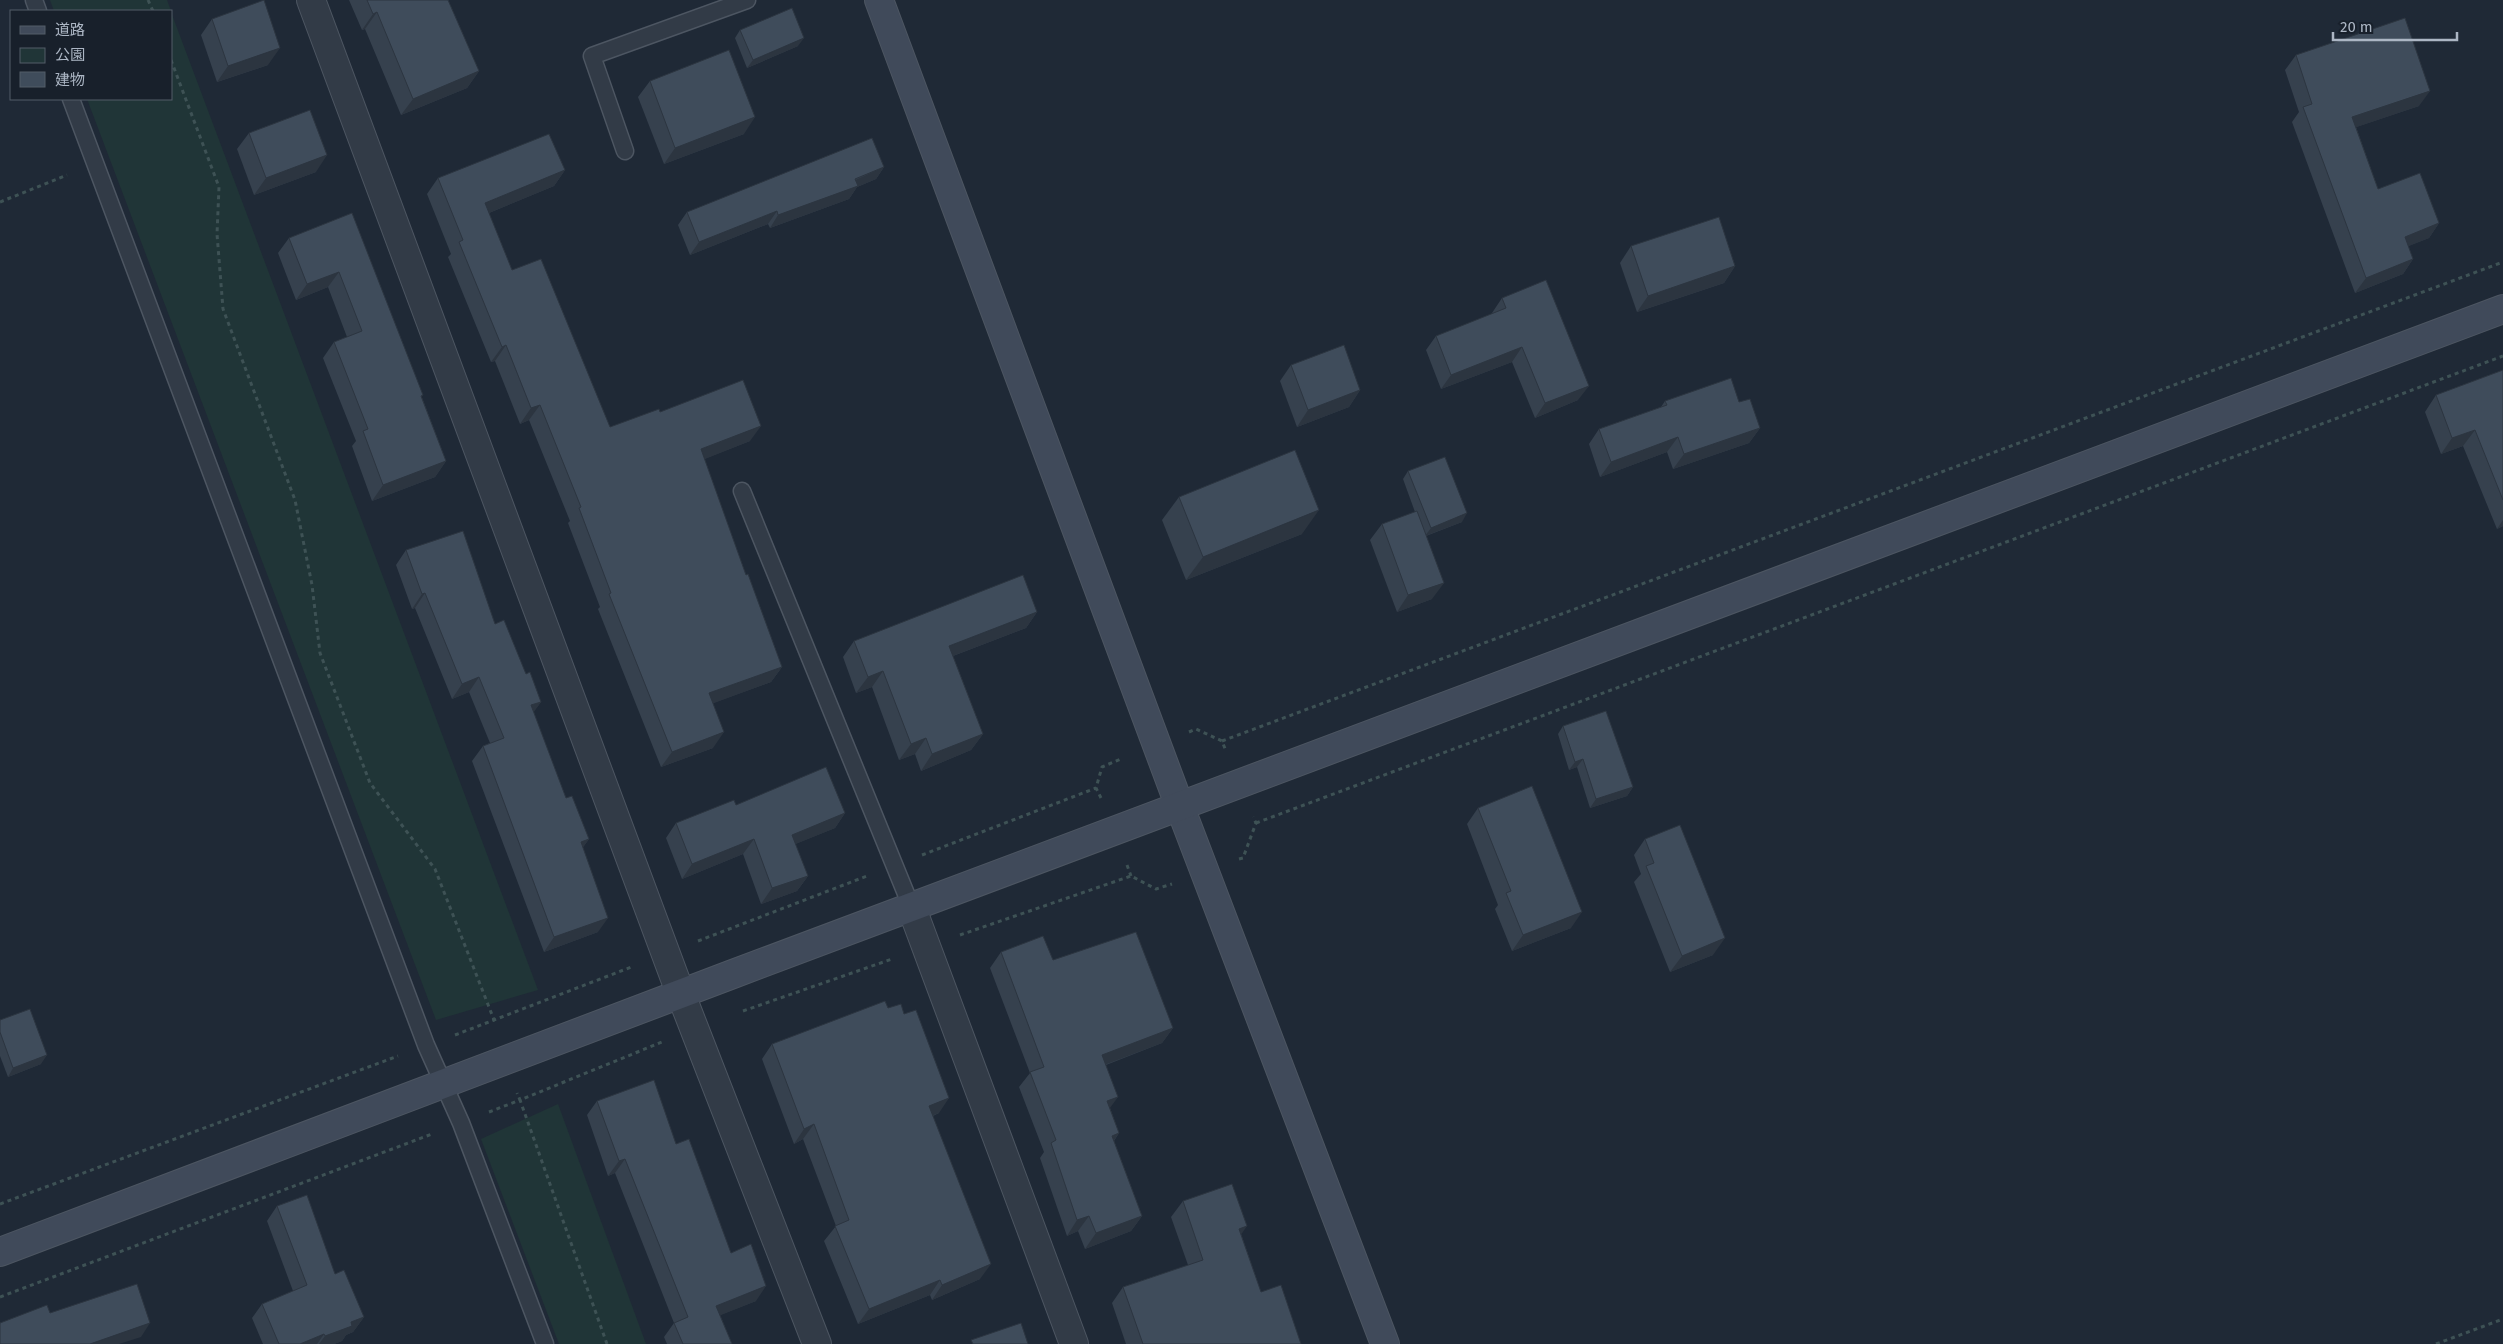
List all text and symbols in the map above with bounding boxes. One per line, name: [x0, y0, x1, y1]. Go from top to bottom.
legend: [10, 10, 172, 100]
scale bar: [2333, 10, 2457, 42]
text: 20 m: [2340, 18, 2373, 36]
text: 道路: [55, 21, 85, 39]
text: 公園: [55, 46, 85, 64]
text: 建物: [55, 71, 85, 89]

